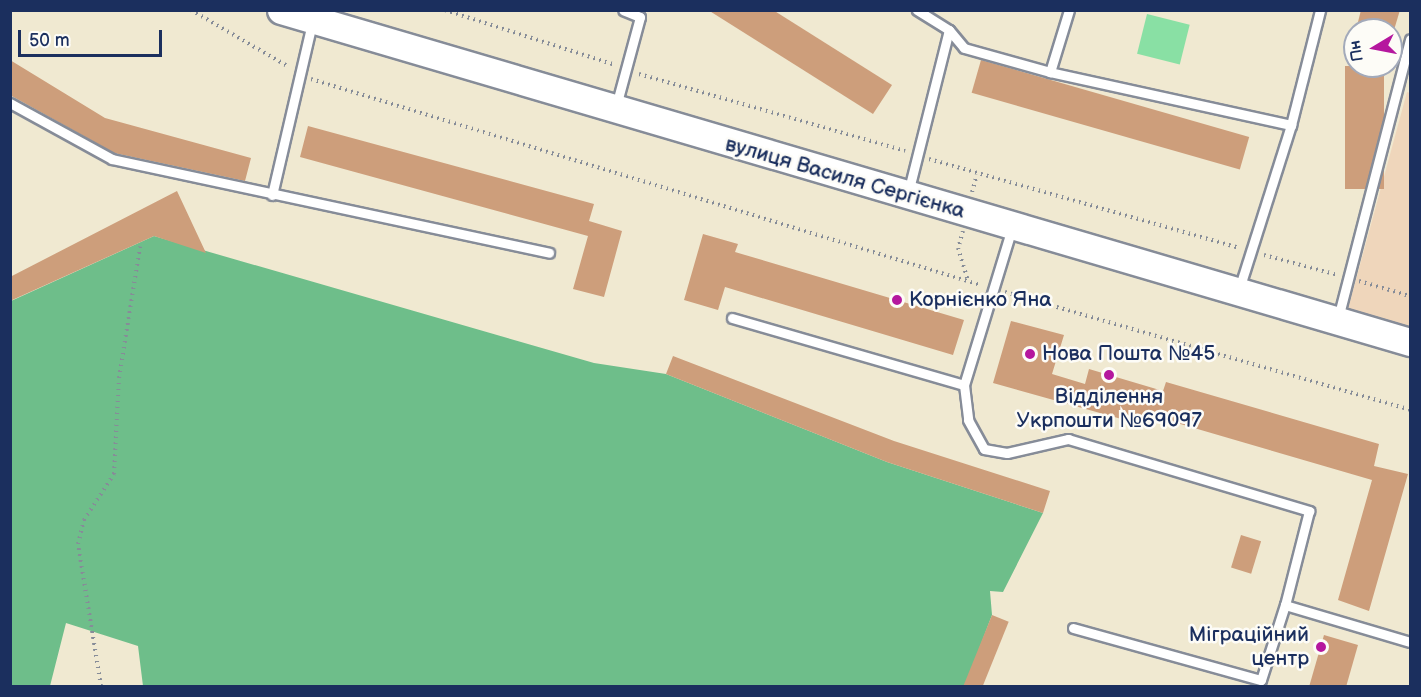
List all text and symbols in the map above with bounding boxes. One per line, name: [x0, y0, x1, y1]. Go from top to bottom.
scale bar: [21, 18, 165, 56]
north arrow: [1343, 18, 1403, 78]
text: 50 m: [29, 30, 70, 51]
text: Пн: [1346, 39, 1368, 63]
street label: вулиця Василя Сергієнка: [722, 132, 968, 224]
place label: Корнієнко Яна: [909, 287, 1052, 313]
marker: Корнієнко Яна: [890, 293, 904, 307]
place label: Нова Пошта №45: [1042, 341, 1215, 367]
marker: Нова Пошта №45: [1023, 347, 1037, 361]
marker: Відділення Укрпошти №69097: [1102, 368, 1116, 382]
place label: Відділення Укрпошти №69097: [1016, 384, 1202, 434]
place label: Міграційний центр: [1189, 622, 1309, 672]
marker: Міграційний центр: [1314, 640, 1328, 654]

